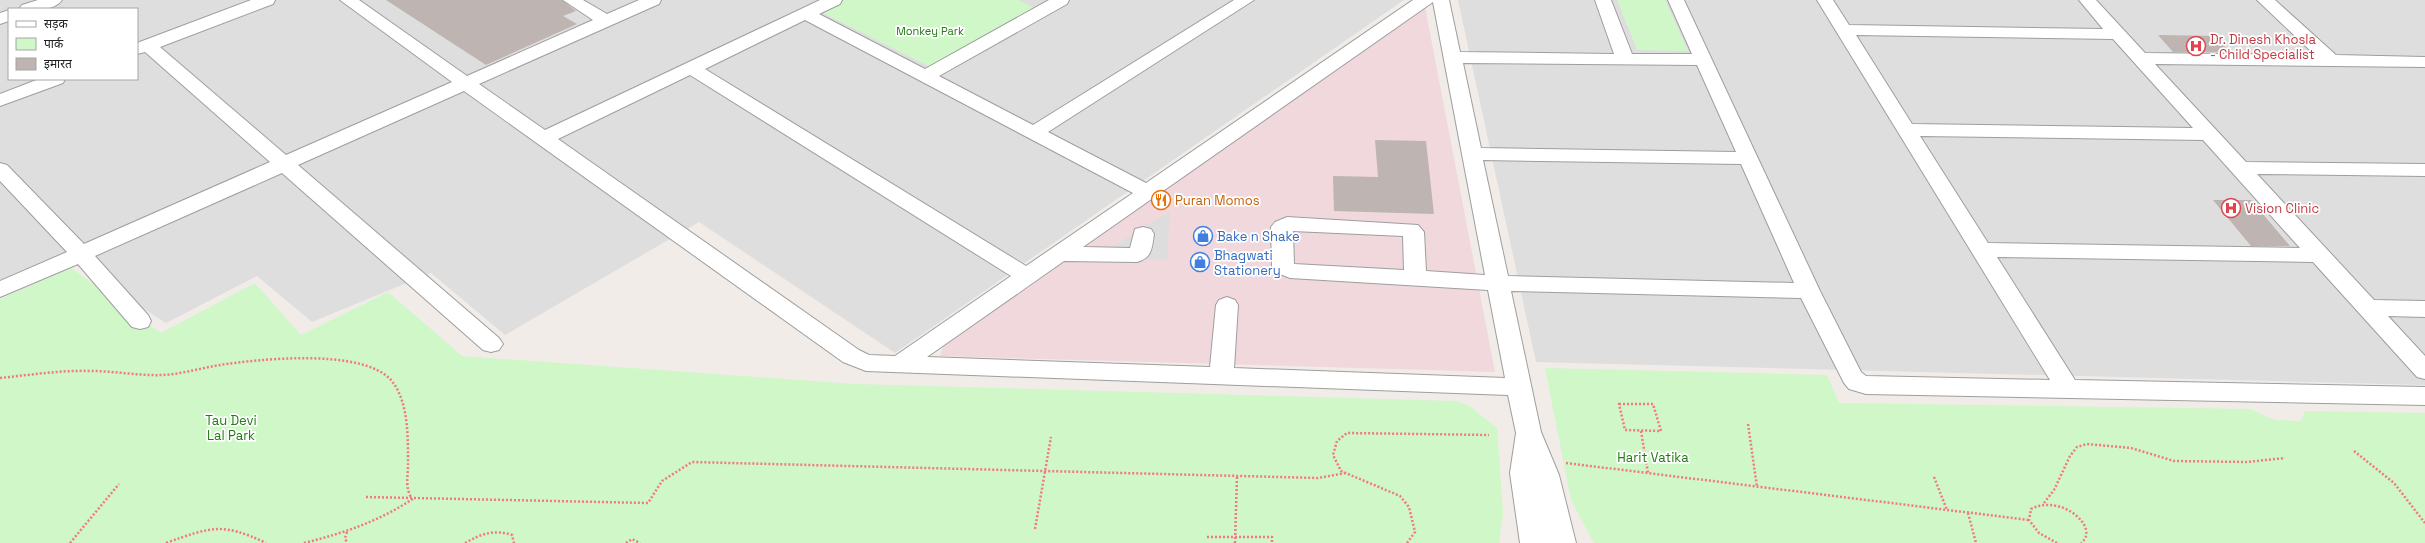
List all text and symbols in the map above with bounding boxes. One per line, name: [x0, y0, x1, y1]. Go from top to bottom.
legend: [8, 8, 138, 80]
text: सड़क: [44, 16, 69, 32]
park label: Monkey Park: [896, 24, 964, 38]
place label: Dr. Dinesh Khosla - Child Specialist: [2210, 31, 2316, 63]
hospital icon: Dr. Dinesh Khosla - Child Specialist: [2185, 35, 2207, 57]
text: पार्क: [44, 36, 64, 52]
text: इमारत: [44, 56, 73, 72]
restaurant icon: Puran Momos: [1150, 189, 1172, 211]
place label: Puran Momos: [1175, 192, 1260, 209]
hospital icon: Vision Clinic: [2220, 197, 2242, 219]
place label: Vision Clinic: [2245, 200, 2319, 217]
shop icon: Bake n Shake: [1192, 225, 1214, 247]
place label: Bake n Shake: [1217, 228, 1300, 245]
place label: Bhagwati Stationery: [1214, 247, 1281, 279]
shop icon: Bhagwati Stationery: [1189, 251, 1211, 273]
park label: Tau Devi Lal Park: [205, 412, 257, 444]
park label: Harit Vatika: [1617, 449, 1689, 466]

